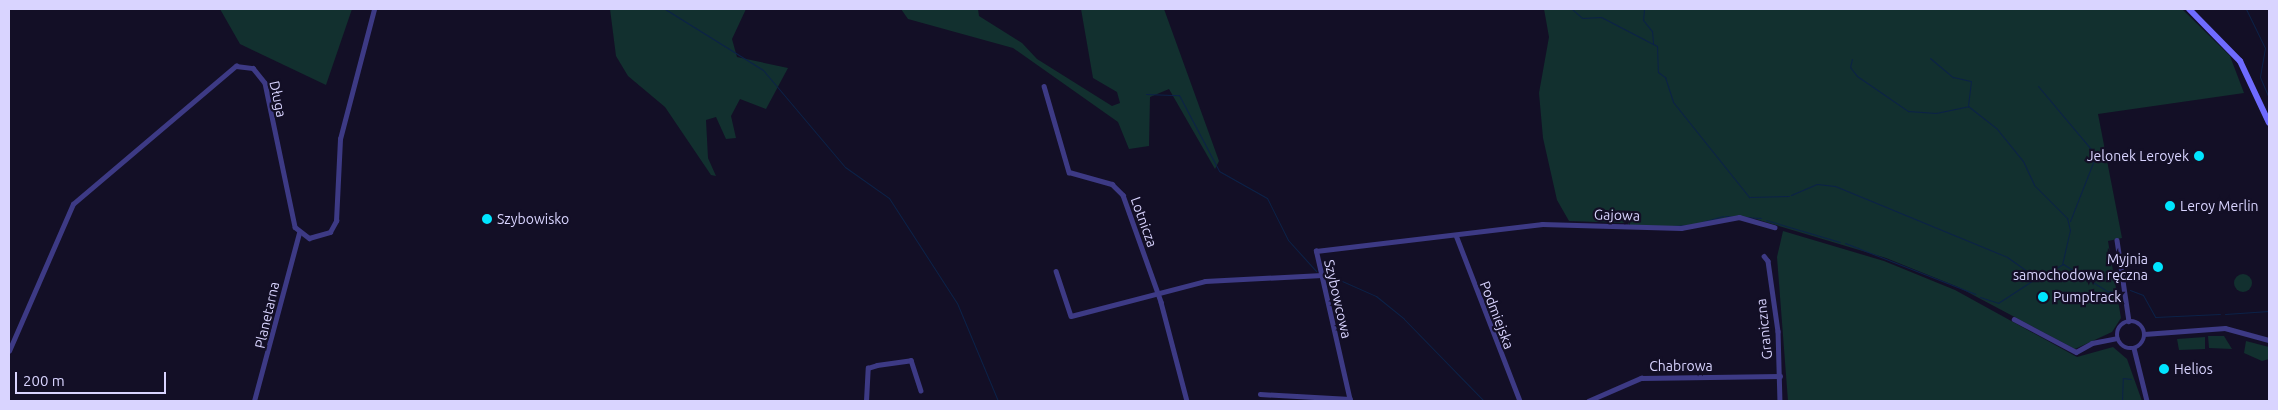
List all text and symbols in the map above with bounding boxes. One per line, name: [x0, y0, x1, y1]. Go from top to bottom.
street label: Długa: [266, 79, 290, 119]
place label: Jelonek Leroyek: [2087, 148, 2189, 164]
marker: Jelonek Leroyek: [2193, 150, 2205, 162]
street label: Lotnicza: [1127, 195, 1161, 249]
place label: Leroy Merlin: [2180, 198, 2259, 214]
marker: Leroy Merlin: [2164, 200, 2176, 212]
street label: Gajowa: [1594, 206, 1640, 224]
place label: Szybowisko: [497, 211, 569, 227]
marker: Szybowisko: [481, 213, 493, 225]
place label: Myjnia samochodowa ręczna: [2013, 251, 2148, 284]
street label: Szybowcowa: [1321, 258, 1355, 340]
marker: Myjnia samochodowa ręczna: [2152, 261, 2164, 273]
street label: Podmiejska: [1476, 279, 1518, 351]
street label: Planetarna: [251, 280, 283, 350]
place label: Pumptrack: [2053, 289, 2121, 305]
marker: Pumptrack: [2037, 291, 2049, 303]
street label: Graniczna: [1752, 298, 1776, 360]
street label: Chabrowa: [1649, 358, 1713, 374]
place label: Helios: [2174, 361, 2213, 377]
scale bar: [18, 362, 169, 394]
marker: Helios: [2158, 363, 2170, 375]
text: 200 m: [23, 372, 65, 389]

